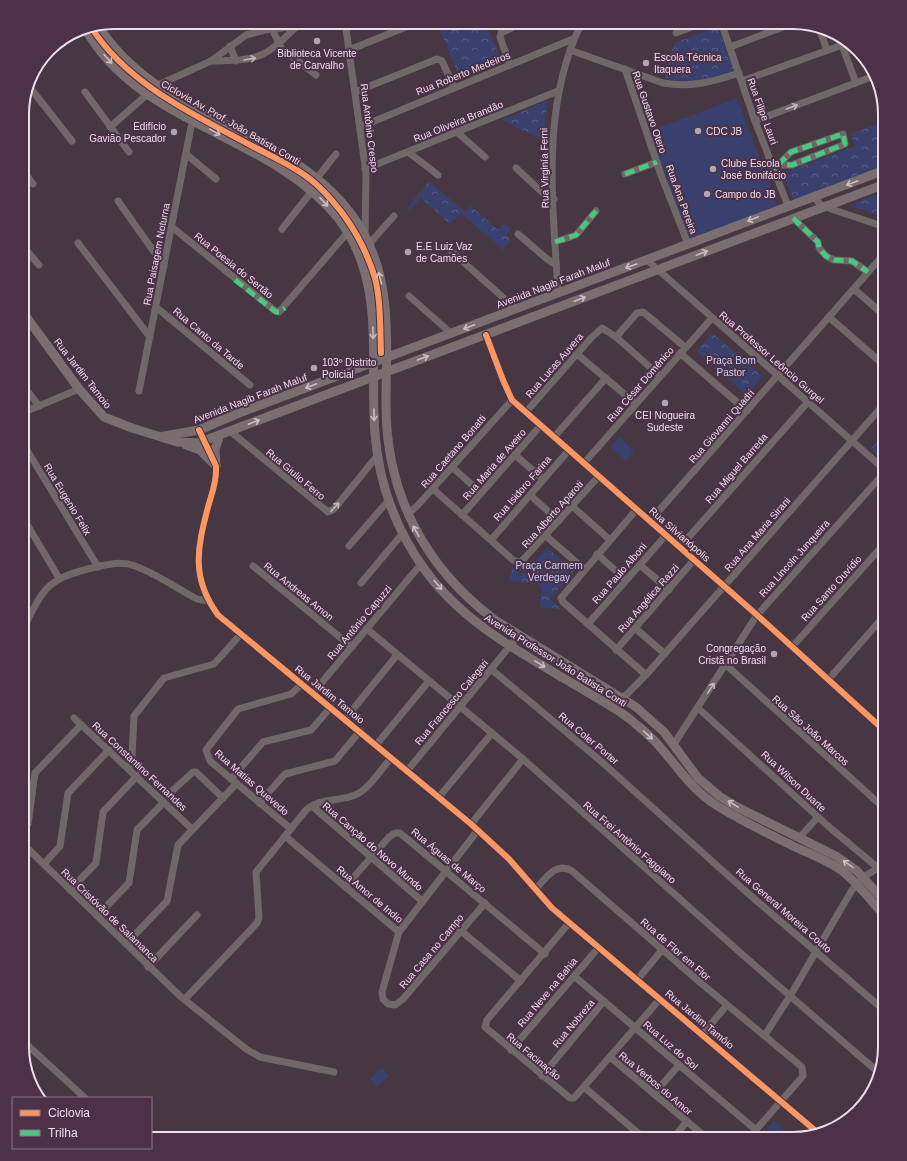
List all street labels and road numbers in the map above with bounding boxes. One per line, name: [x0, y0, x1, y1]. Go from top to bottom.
street label: Rua Roberto Medeiros: [414, 50, 512, 97]
street label: Rua Gustavo Otero: [630, 70, 669, 155]
street label: Rua Filipe Lauri: [745, 76, 780, 146]
street label: Ciclovia Av. Prof. João Batista Conti: [159, 78, 302, 167]
street label: Rua Antônio Crespo: [359, 83, 380, 174]
street label: Rua Oliveira Brandão: [412, 98, 505, 144]
street label: Rua Virginía Ferni: [538, 128, 551, 208]
street label: Rua Ana Pereira: [664, 163, 699, 236]
street label: Rua Paisagem Noturna: [141, 202, 172, 306]
street label: Rua Poesia do Sertão: [192, 230, 276, 301]
street label: Avenida Nagib Farah Maluf: [495, 257, 612, 310]
street label: Rua Canto da Tarde: [171, 305, 247, 372]
street label: Rua Professor Leôncio Gurgel: [717, 309, 826, 406]
street label: Rua Lucas Auvera: [523, 331, 586, 400]
street label: Rua Jardim Tamoio: [52, 336, 114, 411]
street label: Rua César Domênico: [605, 344, 676, 424]
street label: Avenida Nagib Farah Maluf: [192, 372, 309, 425]
street label: Rua Giovanni Quadri: [687, 387, 756, 465]
street label: Rua Caetano Bonatti: [419, 413, 488, 490]
street label: Rua Maria de Aveiro: [461, 426, 528, 502]
street label: Rua Miguel Barreda: [703, 431, 770, 505]
street label: Rua Giulio Ferro: [264, 447, 328, 502]
street label: Rua Isidoro Farina: [491, 453, 554, 523]
street label: Rua Eugenio Felix: [42, 461, 93, 537]
street label: Rua Alberto Aparoti: [519, 479, 585, 550]
street label: Rua Ana Maria Sirani: [722, 495, 793, 574]
street label: Rua Silvianópolis: [647, 505, 712, 564]
street label: Rua Lincoln Junqueira: [757, 517, 832, 599]
street label: Rua Paulo Alboni: [590, 541, 649, 606]
street label: Rua Santo Ouvídio: [799, 553, 864, 623]
street label: Rua Andreas Amon: [262, 560, 336, 623]
street label: Rua Angélica Razzi: [616, 562, 681, 635]
street label: Rua Antônio Capuzzi: [325, 583, 394, 662]
street label: Avenida Professor João Batista Conti: [483, 612, 629, 709]
street label: Rua Francesco Calegari: [413, 657, 490, 747]
street label: Rua Jardim Tamoio: [293, 663, 367, 726]
street label: Rua São João Marcos: [770, 693, 851, 768]
street label: Rua Coler Porter: [556, 710, 621, 767]
street label: Rua Constantino Fernandes: [90, 720, 189, 813]
street label: Rua Matias Quevedo: [213, 747, 291, 818]
street label: Rua Wilson Duarte: [759, 749, 828, 814]
street label: Rua Frei Antônio Faggiano: [581, 799, 679, 886]
street label: Rua Canção do Novo Mundo: [320, 800, 425, 893]
street label: Rua Águas de Março: [409, 825, 489, 895]
street label: Rua Amor de Indio: [334, 864, 405, 925]
street label: Rua Cristóvão de Salamanca: [59, 866, 161, 965]
street label: Rua General Moreira Couto: [734, 866, 834, 955]
street label: Rua Casa no Campo: [397, 912, 466, 991]
street label: Rua de Flor em Flor: [639, 916, 713, 983]
street label: Rua Neve na Bahia: [515, 955, 580, 1029]
street label: Rua Jardim Tamôio: [663, 988, 736, 1052]
street label: Rua Nobreza: [550, 997, 597, 1049]
street label: Rua Luz do Sol: [641, 1019, 700, 1072]
street label: Rua Facinação: [504, 1031, 563, 1082]
street label: Rua Verbos do Amor: [617, 1050, 695, 1118]

